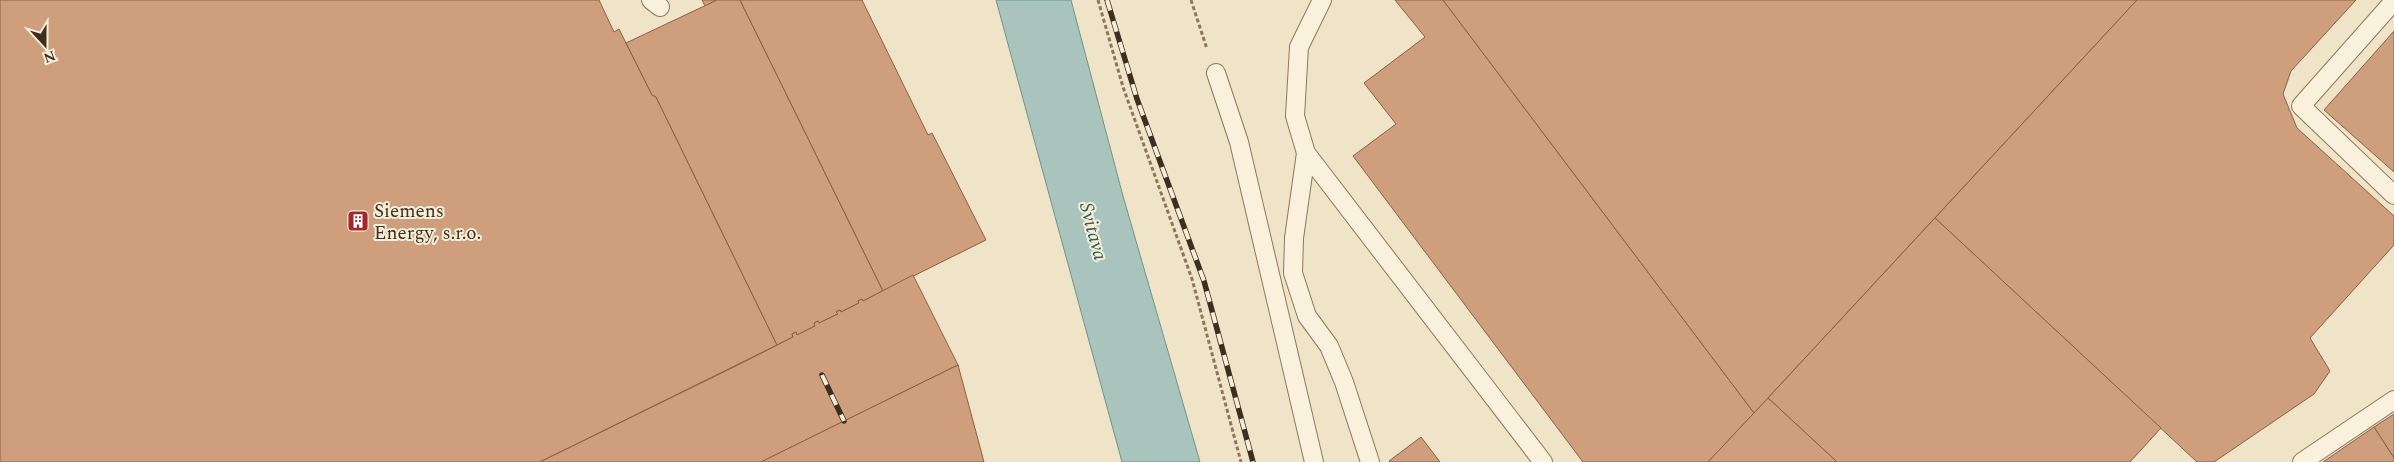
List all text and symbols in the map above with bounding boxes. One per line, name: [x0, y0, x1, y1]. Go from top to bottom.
north arrow: [20, 20, 70, 70]
text: N: [40, 45, 59, 69]
place label: Siemens Energy, s.r.o.: [374, 197, 481, 248]
water label: Svitava: [1071, 199, 1115, 264]
building icon: Siemens Energy, s.r.o.: [346, 209, 370, 233]

